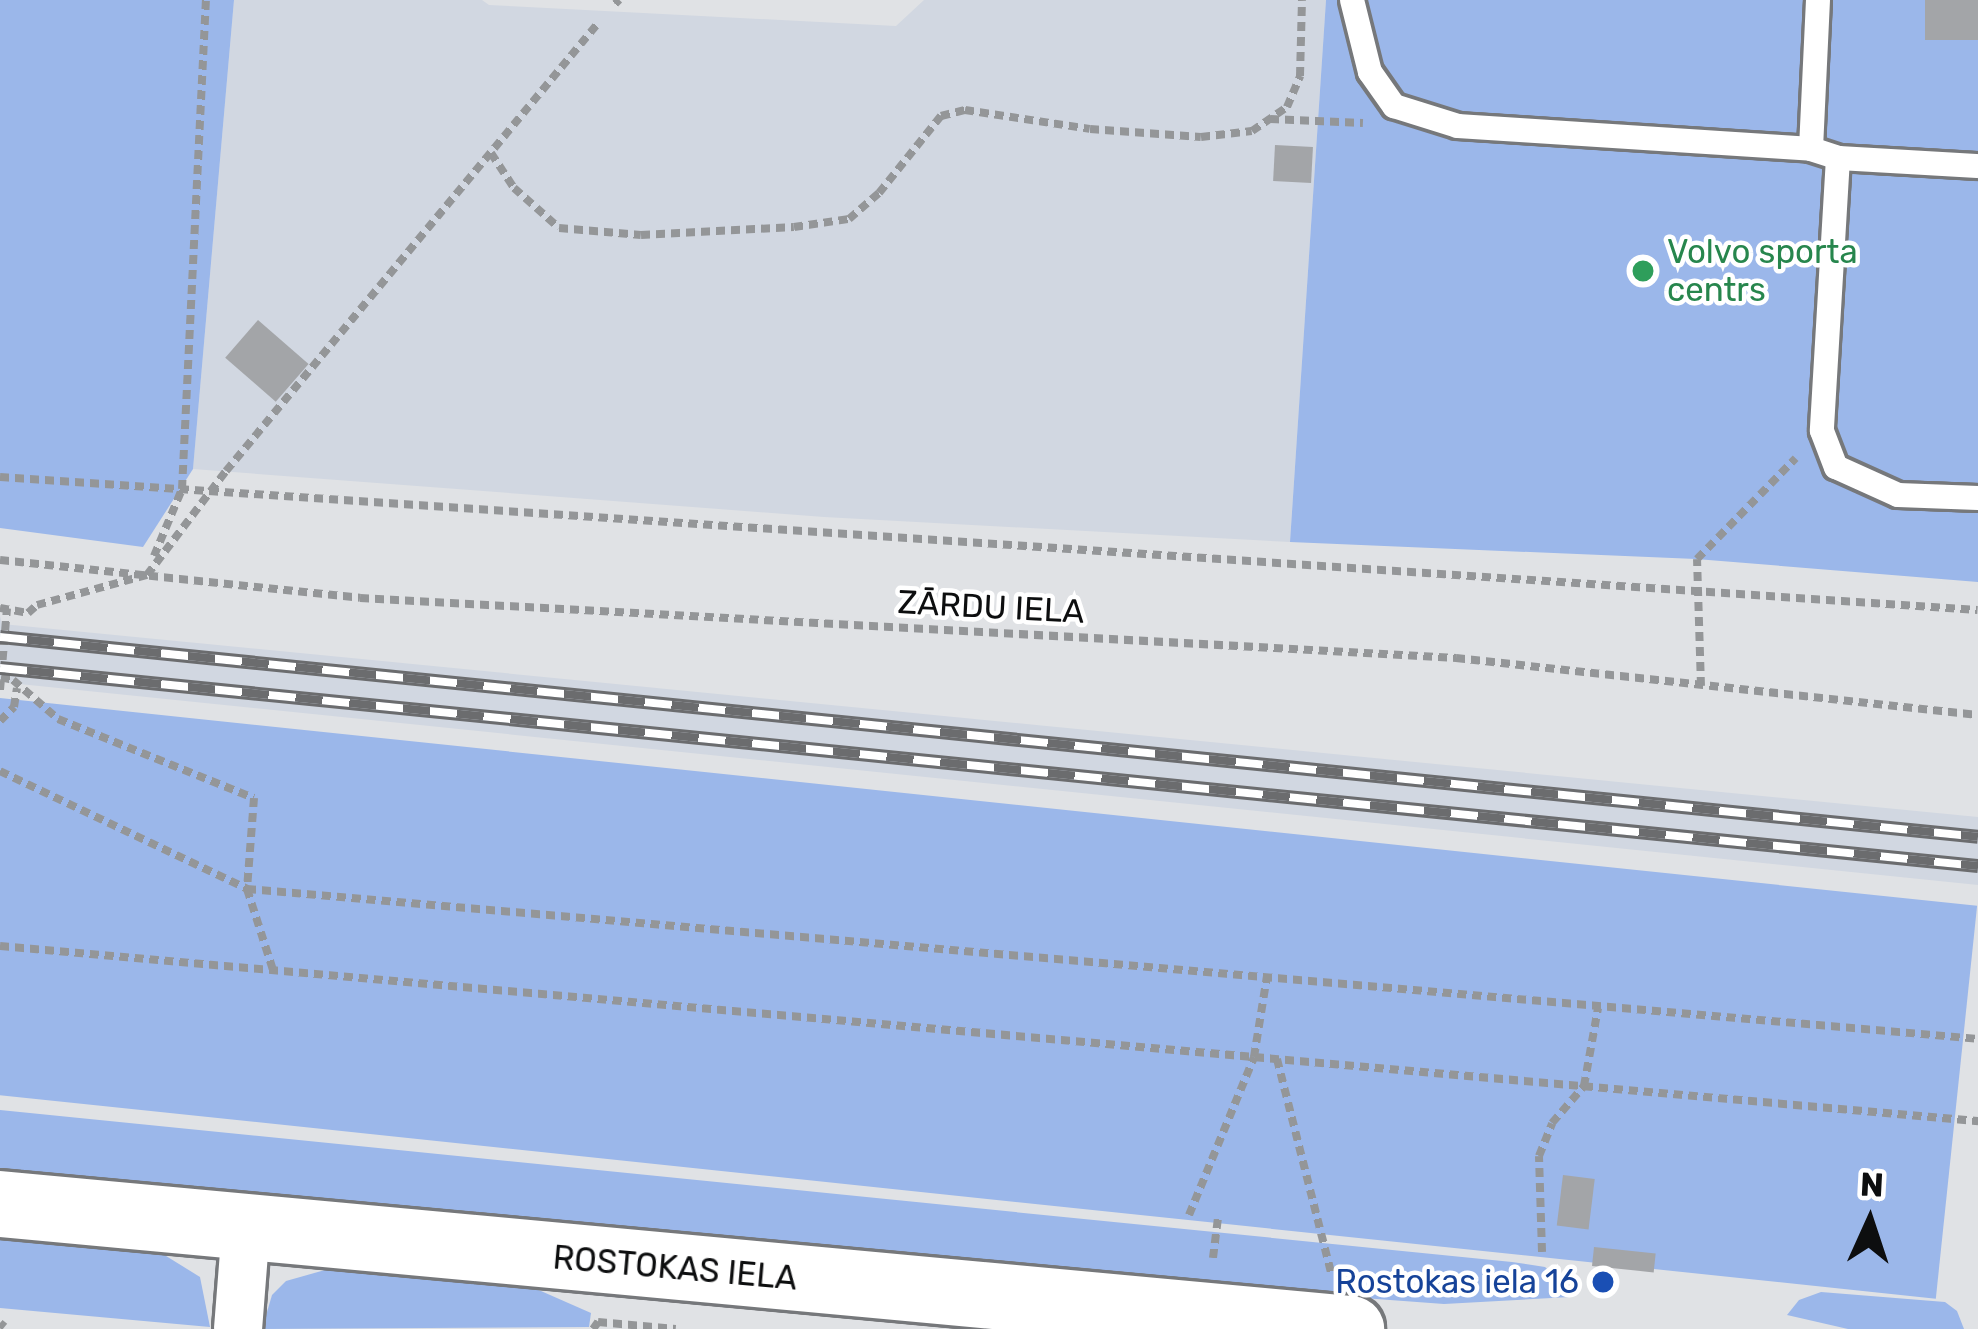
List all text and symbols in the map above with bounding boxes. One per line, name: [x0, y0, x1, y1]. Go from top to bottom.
place label: Volvo sporta centrs: [1667, 232, 1858, 310]
marker: Volvo sporta centrs: [1630, 258, 1656, 284]
street label: ZĀRDU IELA: [897, 582, 1085, 632]
north arrow: [1810, 1161, 1930, 1281]
text: N: [1859, 1164, 1885, 1205]
street label: ROSTOKAS IELA: [551, 1238, 799, 1298]
place label: Rostokas iela 16: [1335, 1262, 1579, 1302]
marker: Rostokas iela 16: [1590, 1269, 1616, 1295]

